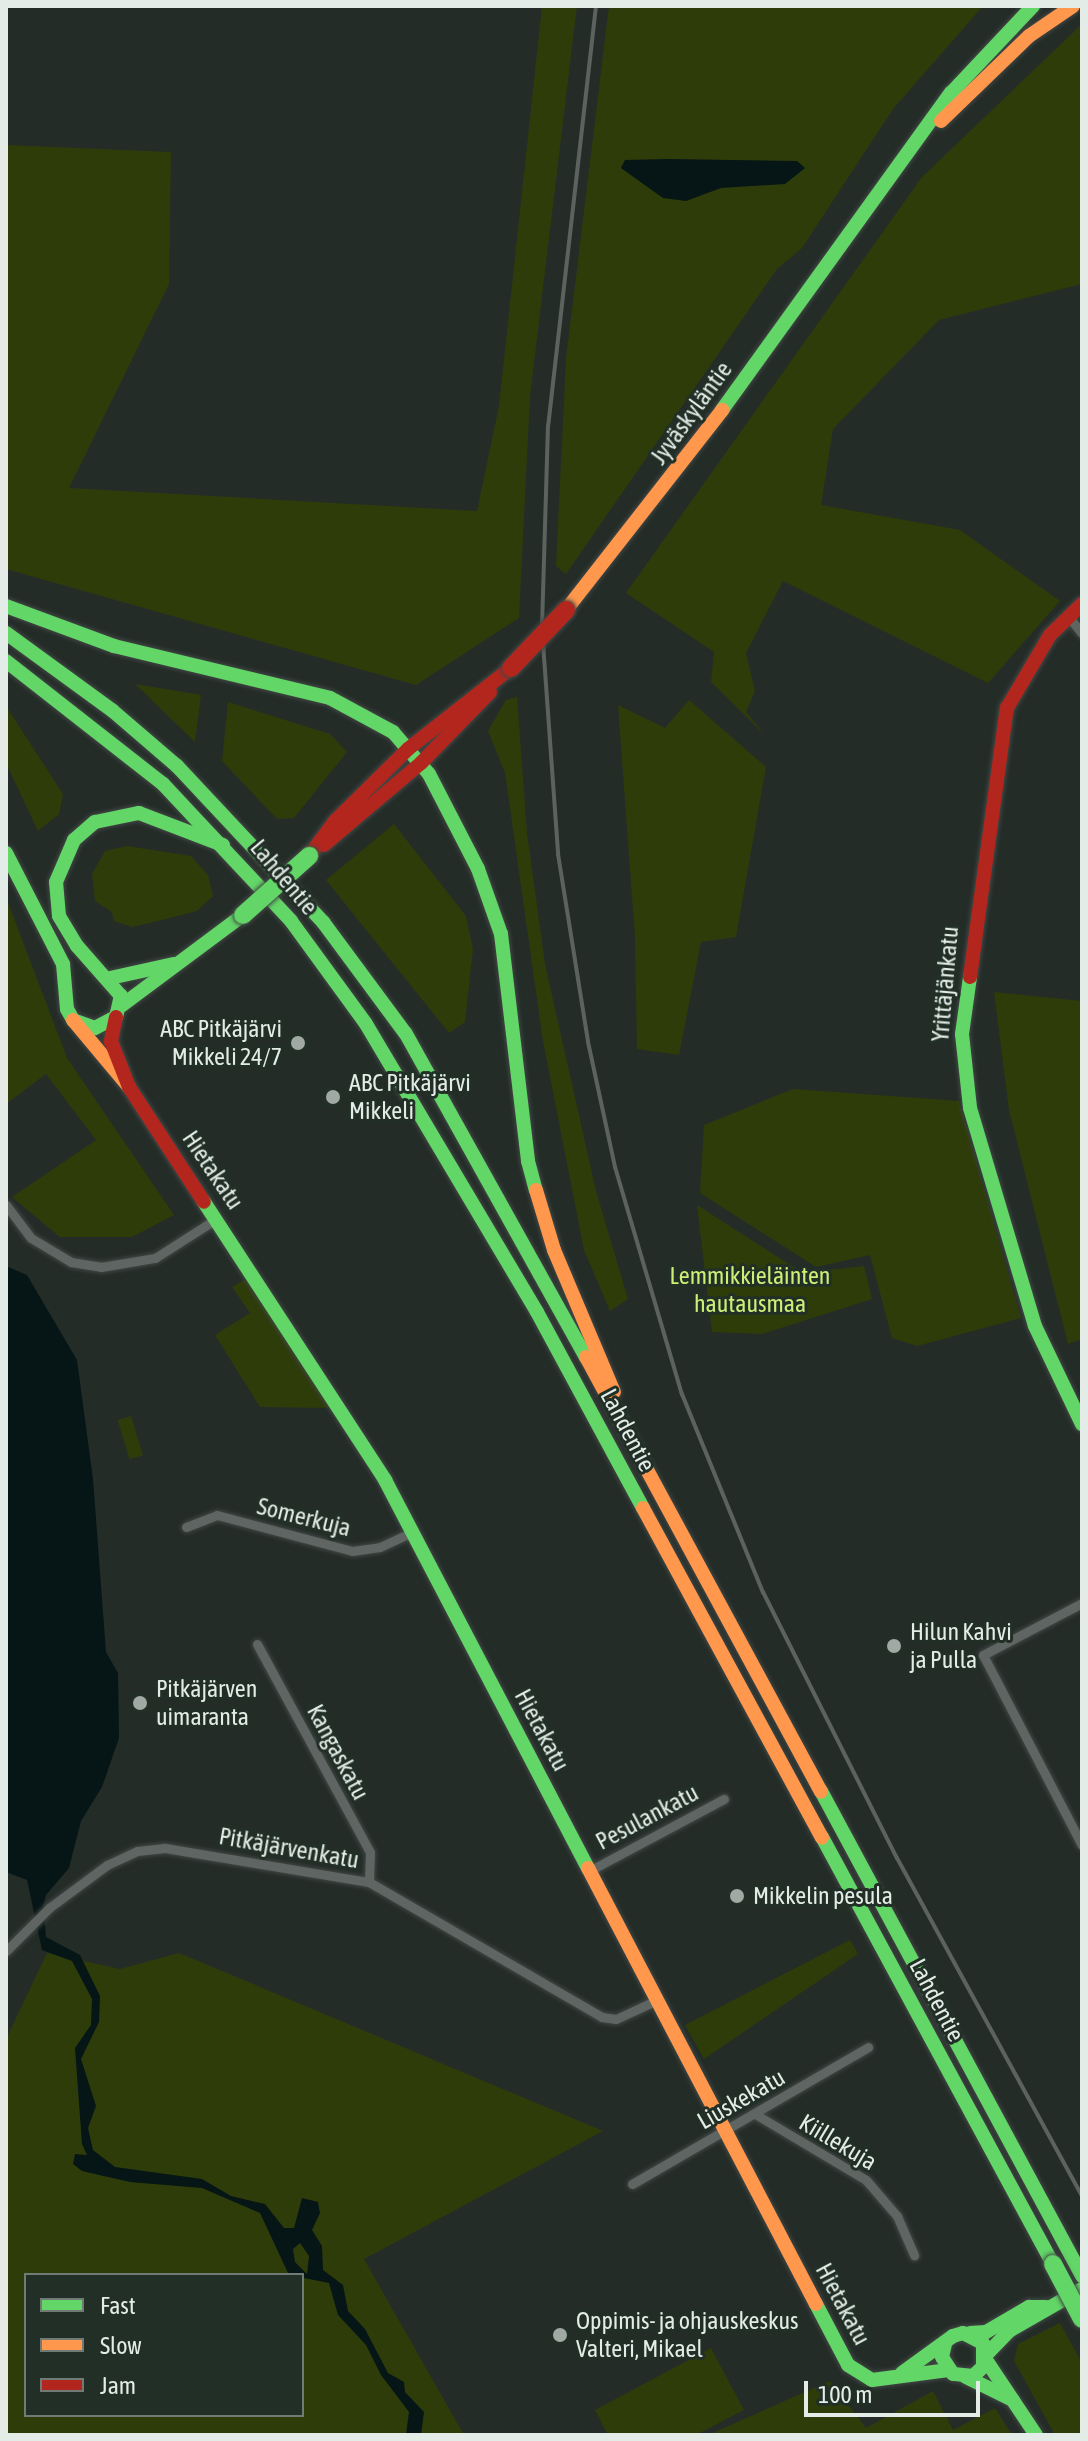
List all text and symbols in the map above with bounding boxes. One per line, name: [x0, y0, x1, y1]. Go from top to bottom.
street label: Jyväskyläntie: [644, 356, 738, 470]
street label: Lahdentie: [244, 834, 324, 920]
street label: Yrittäjänkatu: [926, 925, 964, 1043]
place label: ABC Pitkäjärvi Mikkeli 24/7: [160, 1015, 282, 1071]
marker: ABC Pitkäjärvi Mikkeli 24/7: [289, 1034, 307, 1052]
place label: ABC Pitkäjärvi Mikkeli: [349, 1069, 471, 1125]
marker: ABC Pitkäjärvi Mikkeli: [324, 1088, 342, 1106]
street label: Hietakatu: [176, 1125, 250, 1215]
park label: Lemmikkieläinten hautausmaa: [670, 1262, 830, 1318]
street label: Lahdentie: [594, 1384, 662, 1476]
street label: Somerkuja: [254, 1491, 354, 1543]
place label: Hilun Kahvi ja Pulla: [910, 1618, 1012, 1674]
marker: Hilun Kahvi ja Pulla: [885, 1637, 903, 1655]
place label: Pitkäjärven uimaranta: [156, 1675, 257, 1731]
street label: Hietakatu: [508, 1684, 576, 1776]
marker: Pitkäjärven uimaranta: [131, 1694, 149, 1712]
street label: Kangaskatu: [301, 1699, 375, 1805]
street label: Pesulankatu: [591, 1778, 703, 1856]
street label: Pitkäjärvenkatu: [217, 1822, 361, 1874]
place label: Mikkelin pesula: [753, 1882, 893, 1910]
marker: Mikkelin pesula: [728, 1887, 746, 1905]
street label: Lahdentie: [903, 1954, 971, 2046]
street label: Liuskekatu: [692, 2063, 790, 2135]
street label: Kiillekuja: [794, 2108, 882, 2176]
street label: Hietakatu: [809, 2258, 877, 2350]
legend: [24, 2273, 304, 2417]
text: Fast: [100, 2292, 136, 2319]
place label: Oppimis- ja ohjauskeskus Valteri, Mikael: [576, 2307, 799, 2363]
marker: Oppimis- ja ohjauskeskus Valteri, Mikael: [551, 2326, 569, 2344]
text: Slow: [100, 2332, 142, 2359]
scale bar: [808, 2365, 984, 2415]
text: Jam: [100, 2372, 136, 2399]
text: 100 m: [818, 2381, 872, 2408]

